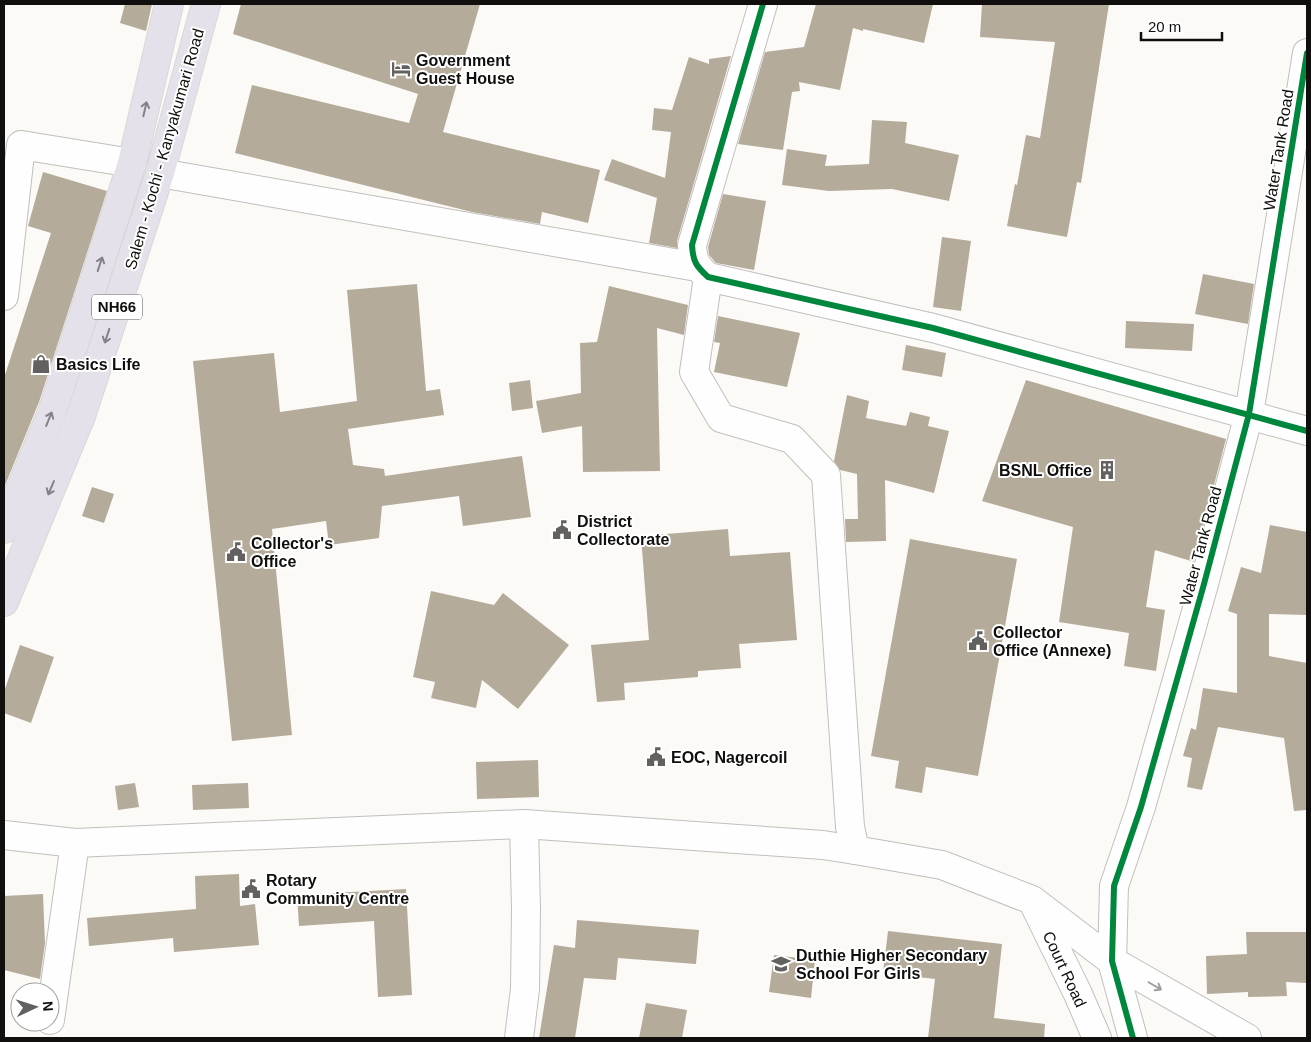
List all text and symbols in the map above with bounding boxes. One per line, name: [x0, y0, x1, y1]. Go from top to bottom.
scale bar: [1141, 10, 1222, 42]
text: 20 m: [1148, 18, 1181, 35]
street label: Salem - Kochi - Kanyakumari Road: [122, 27, 207, 272]
place label: Government Guest House: [416, 52, 515, 87]
hotel icon: Government Guest House: [390, 58, 412, 80]
street label: Water Tank Road: [1260, 88, 1296, 212]
one-way arrow: [141, 101, 150, 117]
one-way arrow: [95, 257, 105, 273]
road number: NH66: [92, 294, 142, 320]
one-way arrow: [102, 327, 112, 343]
shop icon: Basics Life: [30, 353, 52, 375]
place label: Basics Life: [56, 356, 141, 373]
one-way arrow: [45, 412, 55, 427]
building icon: BSNL Office: [1096, 459, 1118, 481]
place label: BSNL Office: [999, 462, 1092, 479]
one-way arrow: [46, 480, 56, 495]
street label: Water Tank Road: [1176, 485, 1225, 608]
place label: District Collectorate: [577, 513, 670, 548]
public building icon: District Collectorate: [551, 519, 573, 541]
place label: Collector's Office: [251, 535, 333, 570]
public building icon: Collector's Office: [225, 541, 247, 563]
place label: Collector Office (Annexe): [993, 624, 1111, 659]
public building icon: Collector Office (Annexe): [967, 630, 989, 652]
public building icon: EOC, Nagercoil: [645, 746, 667, 768]
place label: EOC, Nagercoil: [671, 749, 787, 766]
place label: Rotary Community Centre: [266, 872, 409, 907]
public building icon: Rotary Community Centre: [240, 878, 262, 900]
street label: Court Road: [1040, 929, 1090, 1010]
place label: Duthie Higher Secondary School For Girls: [796, 947, 987, 982]
school or university icon: Duthie Higher Secondary School For Girls: [770, 953, 792, 975]
one-way arrow: [1147, 981, 1161, 991]
north arrow: [10, 982, 60, 1032]
text: N: [40, 1000, 56, 1012]

